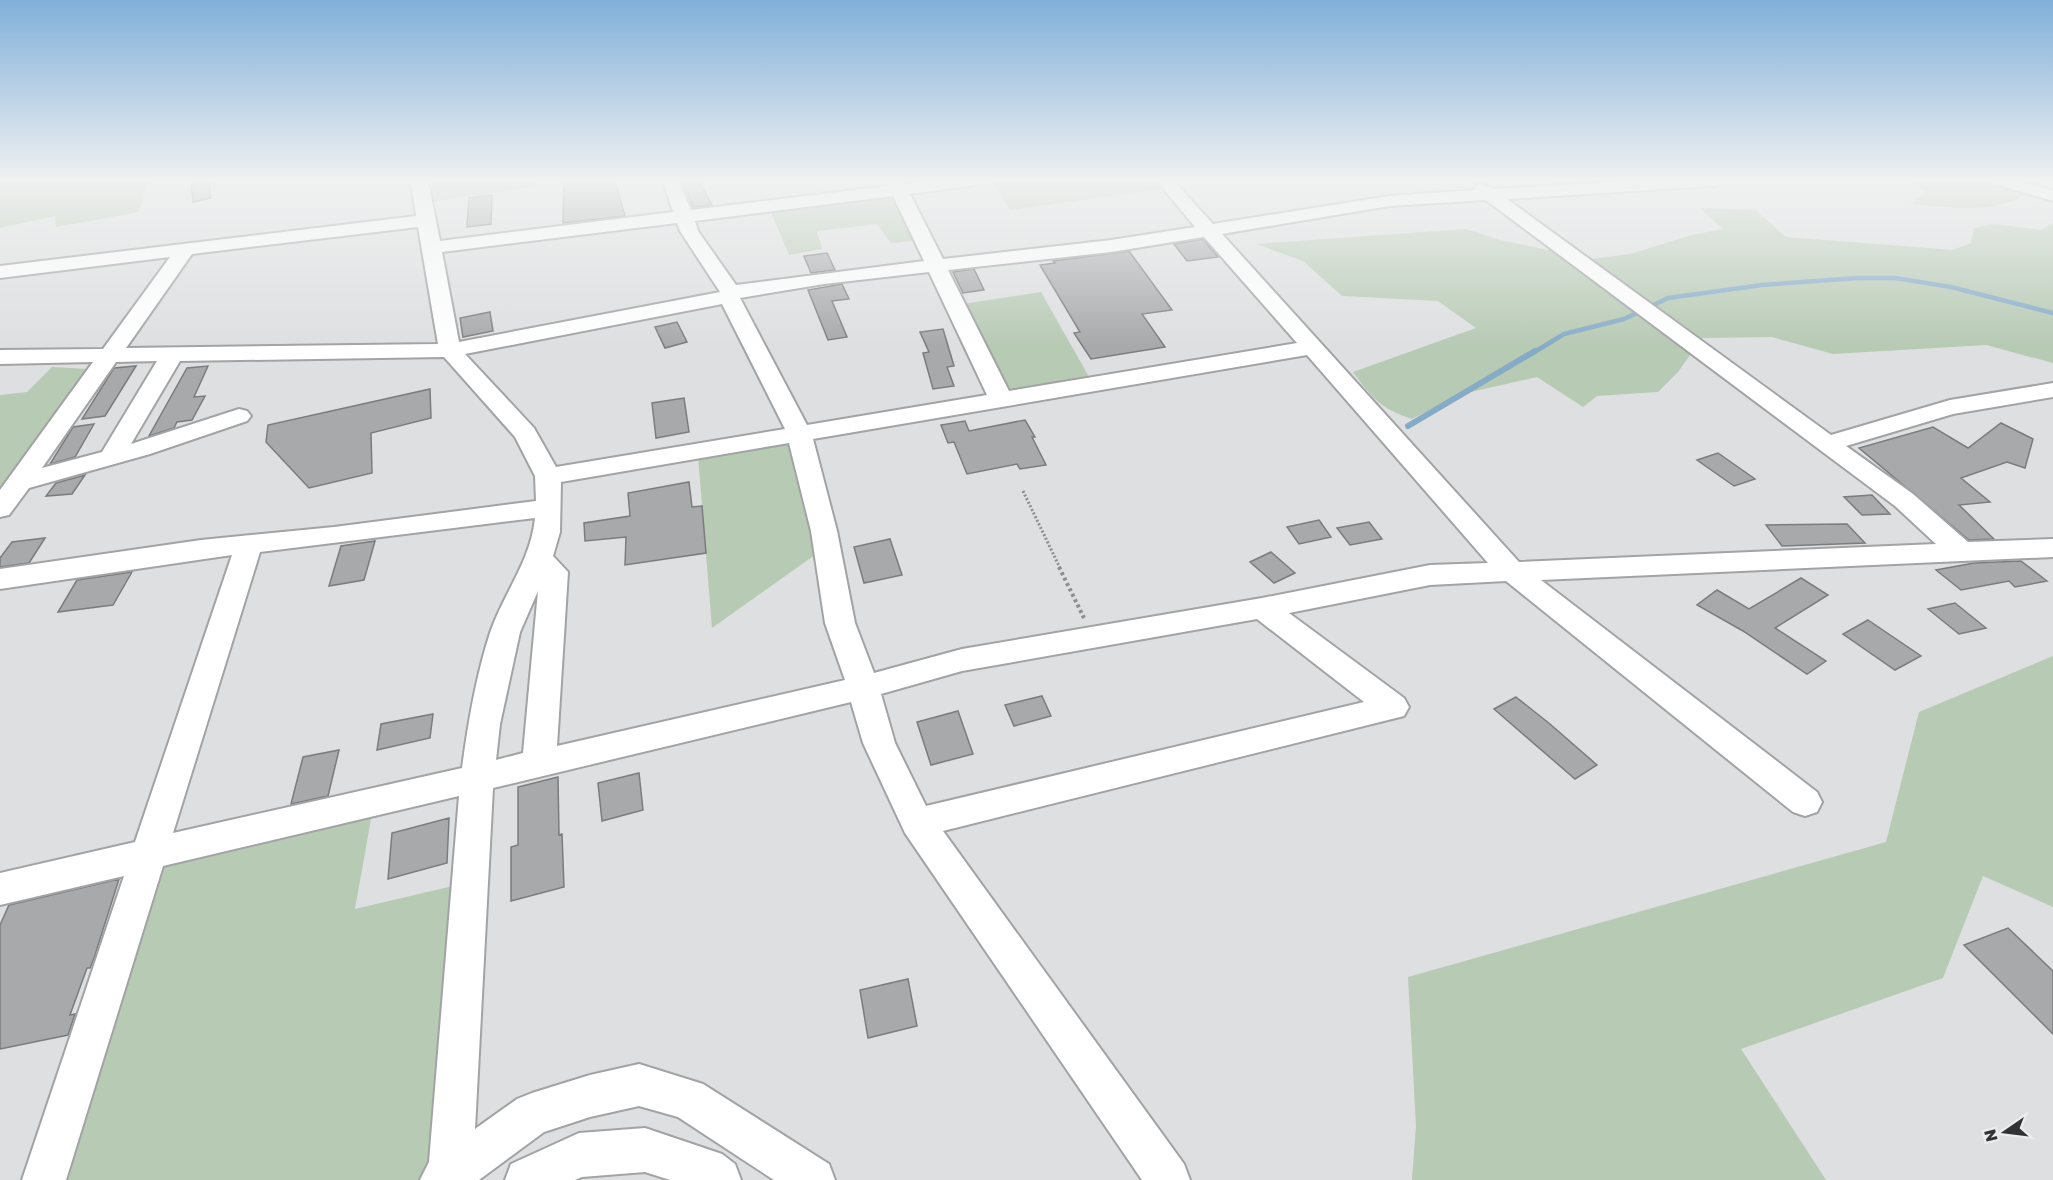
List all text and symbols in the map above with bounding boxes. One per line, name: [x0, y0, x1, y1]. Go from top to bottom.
north arrow: [1975, 1102, 2035, 1162]
text: N: [1979, 1127, 2002, 1144]

